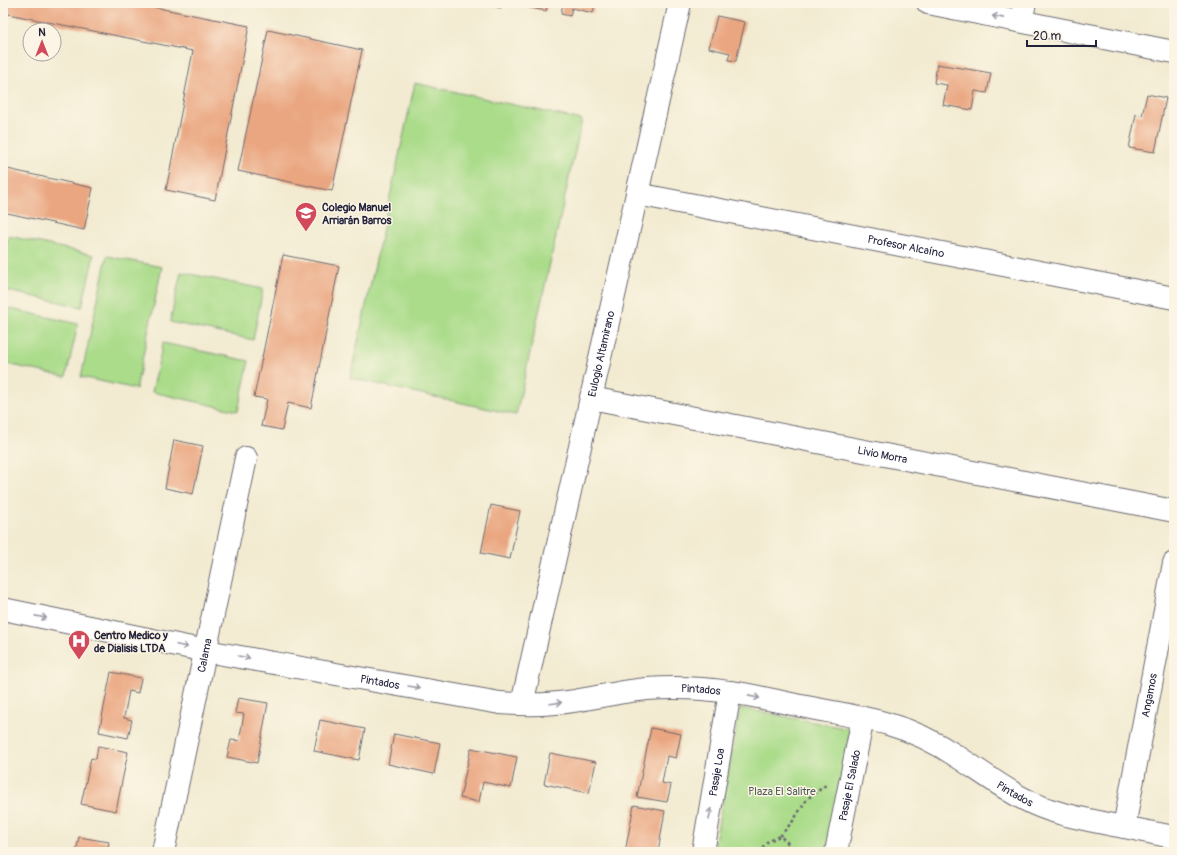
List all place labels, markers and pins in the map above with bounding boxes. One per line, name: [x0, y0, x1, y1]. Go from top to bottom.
school or university icon: Colegio Manuel Arriarán Barros: [293, 200, 319, 233]
place label: Colegio Manuel Arriarán Barros: [322, 201, 392, 227]
hospital icon: Centro Medico y de Dialisis LTDA: [66, 628, 92, 661]
place label: Centro Medico y de Dialisis LTDA: [94, 629, 168, 655]

